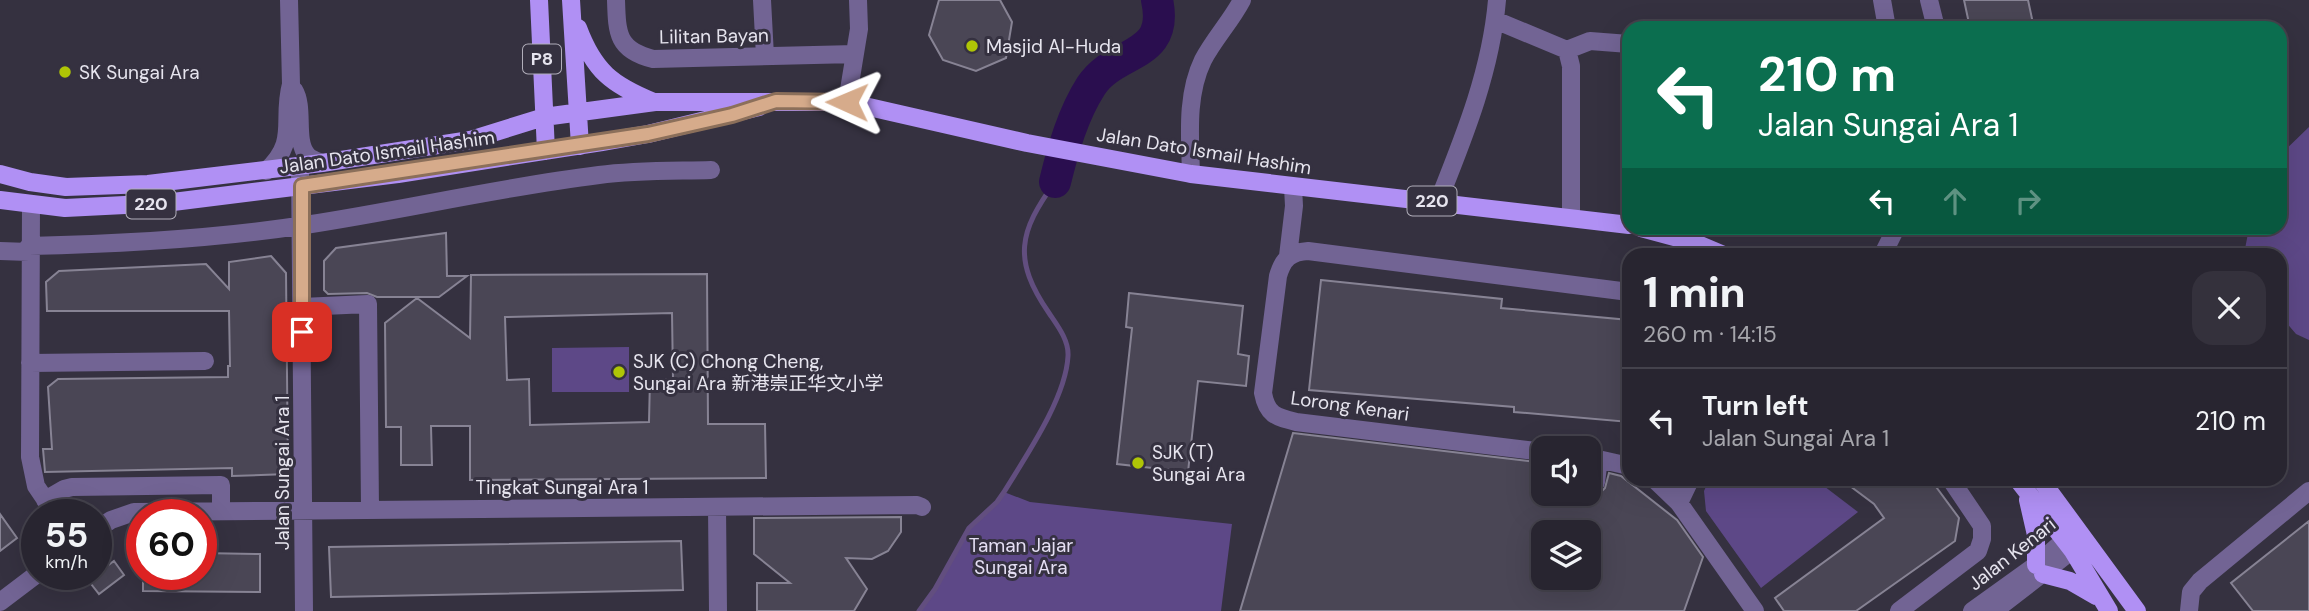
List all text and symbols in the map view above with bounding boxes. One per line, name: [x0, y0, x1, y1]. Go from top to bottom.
street label: Lilitan Bayan: [659, 23, 769, 49]
place label: Masjid Al-Huda: [986, 34, 1121, 59]
marker: Masjid Al-Huda: [964, 38, 980, 54]
text: 210 m: [1758, 42, 1896, 106]
road number: P8: [523, 44, 561, 74]
icon: left: [1643, 49, 1734, 140]
place label: SK Sungai Ara: [79, 60, 200, 85]
marker: SK Sungai Ara: [57, 64, 73, 80]
position arrow: [810, 65, 884, 139]
text: Jalan Sungai Ara 1: [1758, 104, 2019, 146]
street label: Jalan Dato Ismail Hashim: [1095, 122, 1313, 180]
street label: Jalan Dato Ismail Hashim: [278, 124, 496, 180]
icon: left: [1863, 182, 1901, 220]
icon: ahead: [1936, 182, 1974, 220]
icon: right: [2009, 182, 2047, 220]
road number: 220: [1408, 186, 1456, 216]
road number: 220: [127, 190, 176, 218]
text: 1 min: [1643, 265, 1746, 320]
button: close: [2192, 271, 2266, 345]
pin: [272, 302, 332, 362]
icon: arrive: [283, 313, 321, 351]
text: 260 m · 14:15: [1643, 319, 1777, 349]
place label: SJK (C) Chong Cheng, Sungai Ara 新港崇正华文小学: [633, 349, 883, 396]
marker: SJK (C) Chong Cheng, Sungai Ara 新港崇正华文小学: [611, 364, 627, 380]
street label: Lorong Kenari: [1289, 385, 1411, 427]
text: Turn left: [1702, 389, 1809, 423]
street label: Jalan Sungai Ara 1: [270, 396, 295, 550]
icon: left: [1643, 402, 1681, 440]
text: 210 m: [2195, 404, 2266, 438]
text: Jalan Sungai Ara 1: [1702, 423, 1889, 453]
map controls: [1531, 436, 1601, 590]
button: sound: [1531, 436, 1601, 506]
place label: SJK (T) Sungai Ara: [1152, 440, 1245, 487]
marker: SJK (T) Sungai Ara: [1130, 455, 1146, 471]
street label: Tingkat Sungai Ara 1: [475, 475, 649, 500]
speed limit sign: 60: [126, 499, 217, 590]
text: 55: [45, 512, 88, 558]
street label: Jalan Kenari: [1963, 512, 2061, 596]
button: layers: [1531, 520, 1601, 590]
park label: Taman Jajar Sungai Ara: [969, 533, 1073, 580]
text: km/h: [45, 550, 88, 574]

